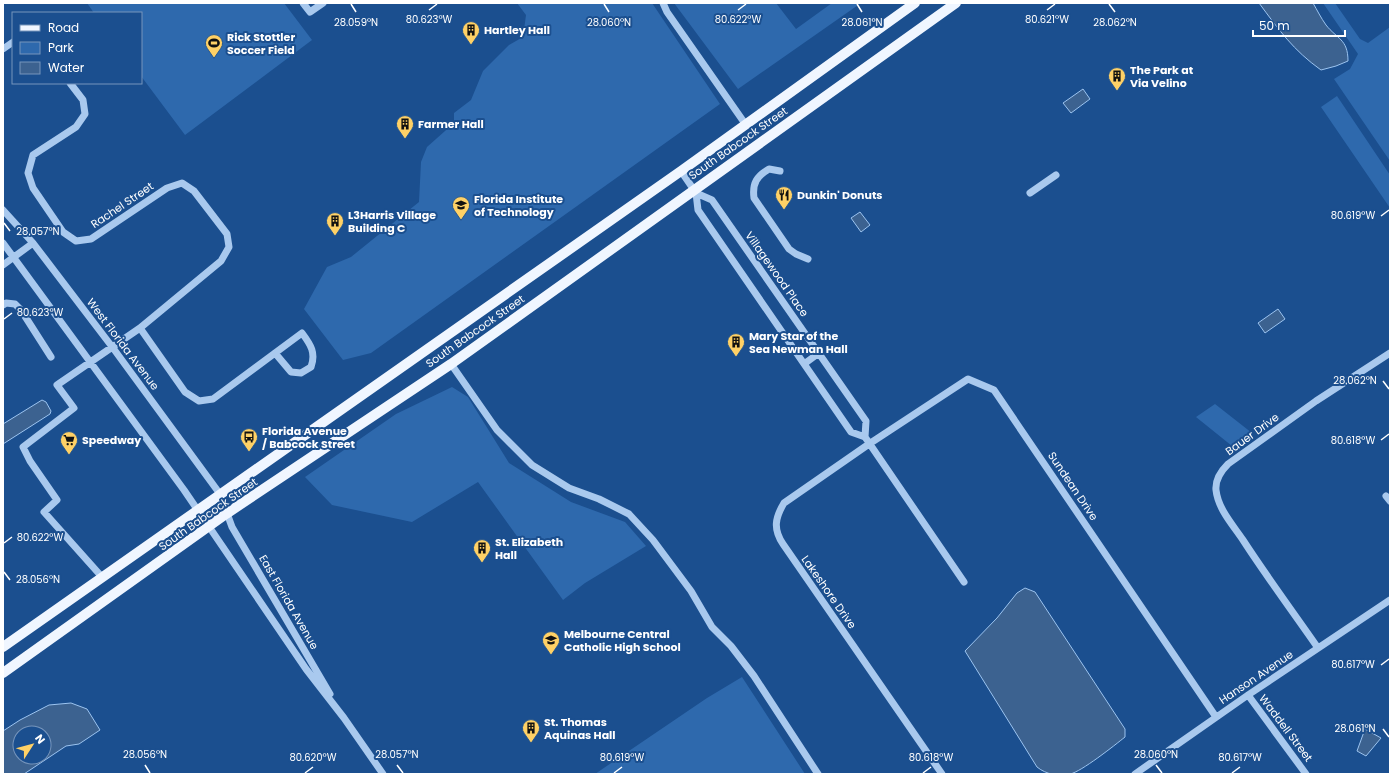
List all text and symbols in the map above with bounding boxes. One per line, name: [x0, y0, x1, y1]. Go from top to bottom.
legend: [12, 12, 142, 84]
text: 80.623°W: [406, 12, 453, 27]
text: 80.622°W: [715, 12, 761, 27]
text: 80.621°W: [1025, 12, 1069, 27]
scale bar: [1253, 12, 1345, 38]
text: 28.059°N: [334, 15, 378, 30]
text: 28.060°N: [587, 15, 631, 30]
text: 28.061°N: [841, 15, 883, 30]
text: 28.062°N: [1093, 15, 1137, 30]
text: 50 m: [1259, 17, 1290, 34]
text: Road: [48, 19, 79, 36]
building icon: Hartley Hall: [461, 20, 481, 45]
place label: Hartley Hall: [484, 22, 550, 38]
place label: Rick Stottler Soccer Field: [227, 29, 295, 58]
sports icon: Rick Stottler Soccer Field: [204, 33, 224, 58]
text: Park: [48, 39, 75, 56]
text: Water: [48, 59, 85, 76]
place label: The Park at Via Velino: [1130, 62, 1194, 91]
building icon: The Park at Via Velino: [1107, 66, 1127, 91]
street label: South Babcock Street: [685, 103, 791, 183]
building icon: Farmer Hall: [395, 114, 415, 139]
place label: Farmer Hall: [418, 116, 484, 132]
street label: Rachel Street: [87, 178, 157, 232]
restaurant icon: Dunkin' Donuts: [774, 185, 794, 210]
place label: Dunkin' Donuts: [797, 187, 882, 203]
place label: Florida Institute of Technology: [474, 191, 563, 220]
school or university icon: Florida Institute of Technology: [451, 195, 471, 220]
place label: L3Harris Village Building C: [348, 207, 436, 236]
text: 80.619°W: [1331, 208, 1375, 223]
building icon: L3Harris Village Building C: [325, 211, 345, 236]
text: 28.057°N: [16, 224, 60, 239]
street label: Villagewood Place: [742, 228, 813, 320]
street label: South Babcock Street: [422, 291, 528, 371]
street label: West Florida Avenue: [83, 295, 163, 393]
text: 80.623°W: [17, 305, 64, 320]
place label: Mary Star of the Sea Newman Hall: [749, 328, 848, 357]
building icon: Mary Star of the Sea Newman Hall: [726, 332, 746, 357]
text: 28.062°N: [1333, 373, 1377, 388]
street label: Bauer Drive: [1222, 409, 1282, 459]
place label: Florida Avenue / Babcock Street: [262, 423, 355, 452]
bus stop icon: Florida Avenue / Babcock Street: [239, 427, 259, 452]
supermarket icon: Speedway: [59, 430, 79, 455]
place label: Speedway: [82, 432, 141, 448]
text: 80.618°W: [1331, 433, 1375, 448]
street label: Sundean Drive: [1044, 448, 1102, 524]
street label: South Babcock Street: [155, 474, 261, 554]
text: 80.622°W: [17, 530, 63, 545]
place label: St. Elizabeth Hall: [495, 534, 563, 563]
building icon: St. Elizabeth Hall: [472, 538, 492, 563]
street label: East Florida Avenue: [255, 552, 323, 652]
street label: Lakeshore Drive: [798, 552, 860, 632]
text: 28.056°N: [16, 572, 60, 587]
place label: Melbourne Central Catholic High School: [564, 626, 681, 655]
school or university icon: Melbourne Central Catholic High School: [541, 630, 561, 655]
street label: Hanson Avenue: [1216, 646, 1296, 708]
text: 80.617°W: [1331, 657, 1375, 672]
street label: Waddell Street: [1255, 691, 1317, 765]
place label: St. Thomas Aquinas Hall: [544, 714, 616, 743]
building icon: St. Thomas Aquinas Hall: [521, 718, 541, 743]
text: 28.061°N: [1334, 721, 1376, 736]
north arrow: [12, 725, 52, 765]
text: N: [31, 731, 49, 747]
text: 28.056°N: [123, 747, 167, 762]
text: 28.057°N: [375, 747, 419, 762]
text: 28.060°N: [1134, 747, 1178, 762]
text: 80.620°W: [290, 750, 337, 765]
text: 80.619°W: [600, 750, 644, 765]
text: 80.618°W: [909, 750, 953, 765]
text: 80.617°W: [1218, 750, 1262, 765]

